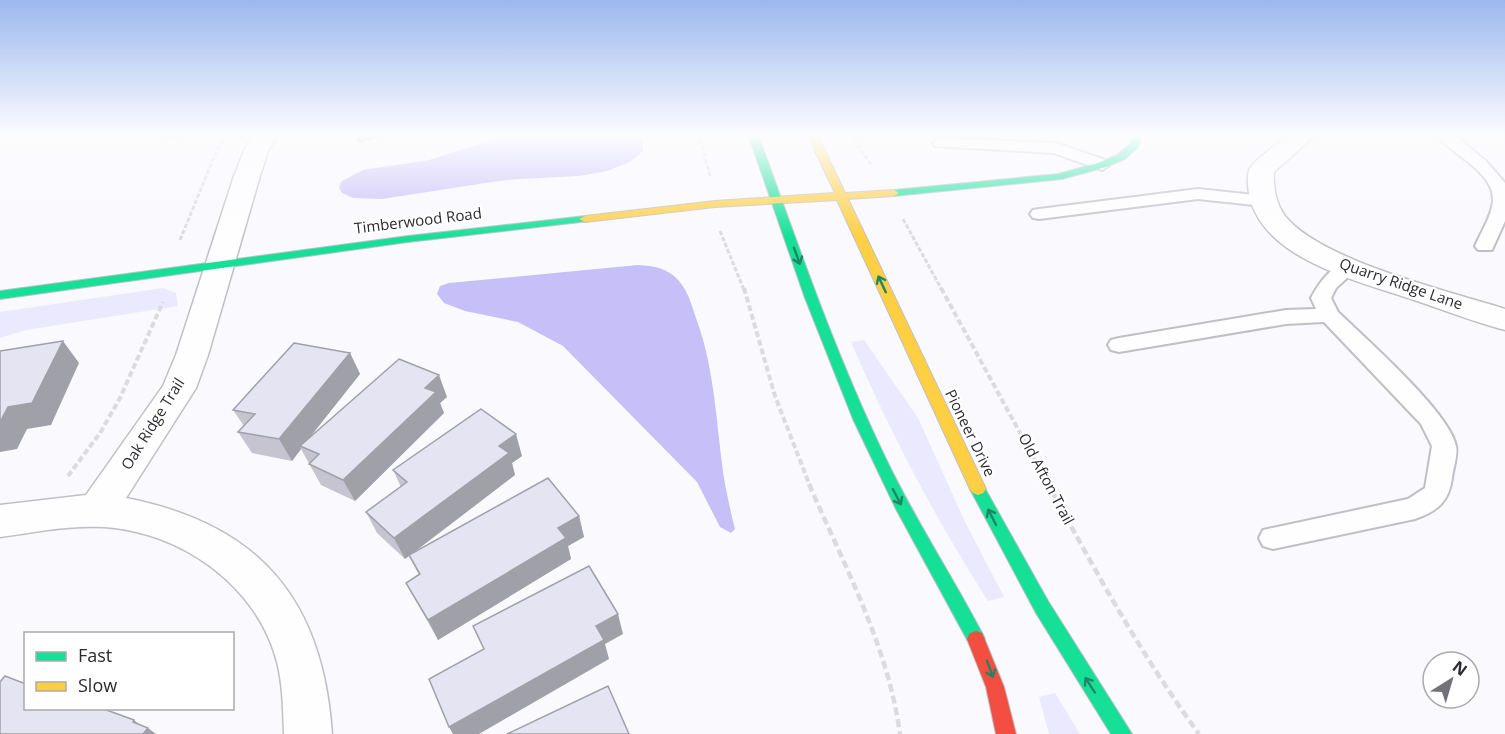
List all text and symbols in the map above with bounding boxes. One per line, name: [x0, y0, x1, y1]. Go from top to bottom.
street label: Timberwood Road: [353, 202, 483, 238]
one-way arrow: [793, 246, 804, 264]
street label: Quarry Ridge Lane: [1337, 253, 1466, 314]
one-way arrow: [876, 276, 888, 294]
street label: Oak Ridge Trail: [116, 374, 188, 473]
street label: Pioneer Drive: [941, 386, 1001, 479]
street label: Old Afton Trail: [1014, 429, 1079, 528]
one-way arrow: [892, 488, 904, 506]
one-way arrow: [986, 508, 997, 526]
legend: [24, 632, 234, 710]
text: Fast: [78, 643, 112, 667]
north arrow: [1421, 650, 1481, 710]
text: N: [1448, 655, 1472, 681]
one-way arrow: [985, 659, 996, 678]
text: Slow: [78, 673, 117, 697]
one-way arrow: [1084, 677, 1096, 694]

